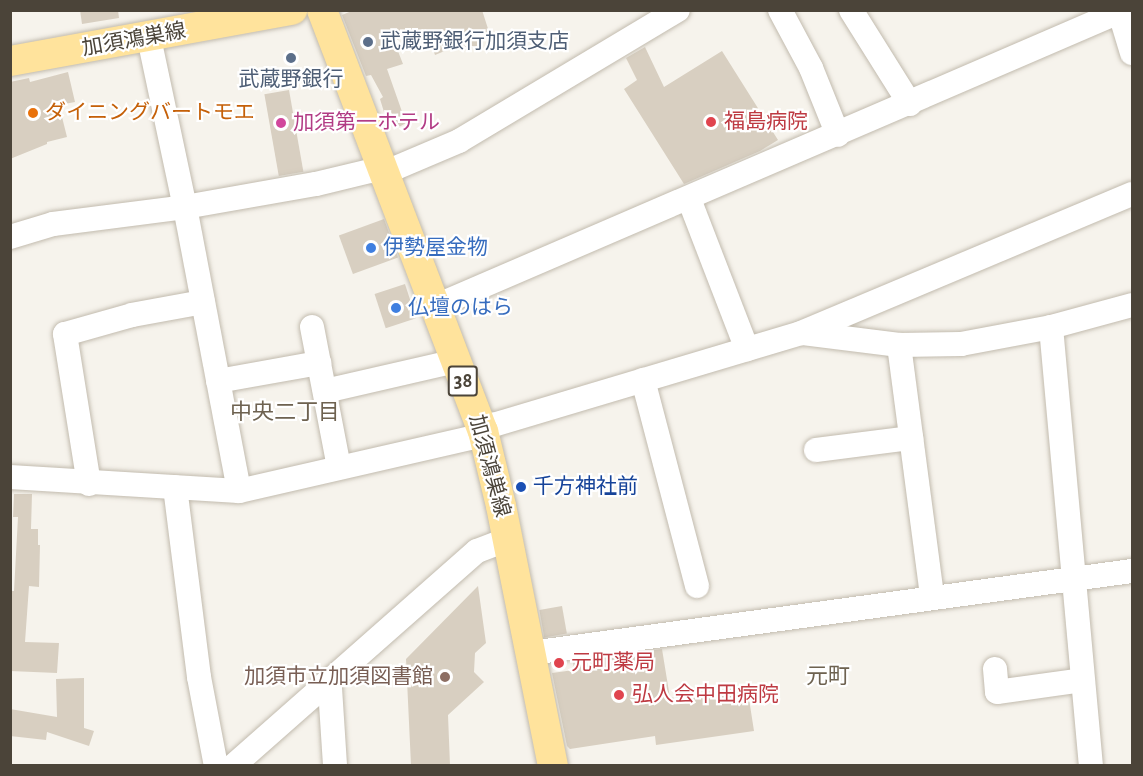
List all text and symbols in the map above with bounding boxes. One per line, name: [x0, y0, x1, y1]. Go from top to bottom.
street label: 加須鴻巣線: [80, 18, 188, 62]
place label: 武蔵野銀行加須支店: [380, 29, 569, 55]
marker: 武蔵野銀行加須支店: [361, 35, 375, 49]
marker: 武蔵野銀行: [284, 51, 298, 65]
place label: 武蔵野銀行: [239, 67, 343, 93]
place label: ダイニングバートモエ: [45, 100, 255, 126]
marker: ダイニングバートモエ: [26, 106, 40, 120]
place label: 福島病院: [724, 109, 808, 135]
place label: 加須第一ホテル: [293, 110, 440, 136]
marker: 福島病院: [702, 113, 720, 131]
marker: 加須第一ホテル: [274, 116, 288, 130]
place label: 伊勢屋金物: [383, 235, 488, 261]
marker: 伊勢屋金物: [364, 241, 378, 255]
place label: 仏壇のはら: [408, 295, 513, 321]
marker: 仏壇のはら: [389, 301, 403, 315]
road number: 38: [446, 364, 480, 398]
district label: 中央二丁目: [230, 400, 340, 426]
street label: 加須鴻巣線: [463, 412, 515, 520]
place label: 千方神社前: [533, 474, 638, 500]
marker: 千方神社前: [514, 480, 528, 494]
place label: 元町薬局: [571, 650, 655, 676]
marker: 元町薬局: [552, 656, 566, 670]
place label: 加須市立加須図書館: [244, 664, 433, 690]
district label: 元町: [806, 664, 850, 690]
marker: 加須市立加須図書館: [438, 670, 452, 684]
place label: 弘人会中田病院: [632, 682, 779, 708]
marker: 弘人会中田病院: [610, 686, 628, 704]

